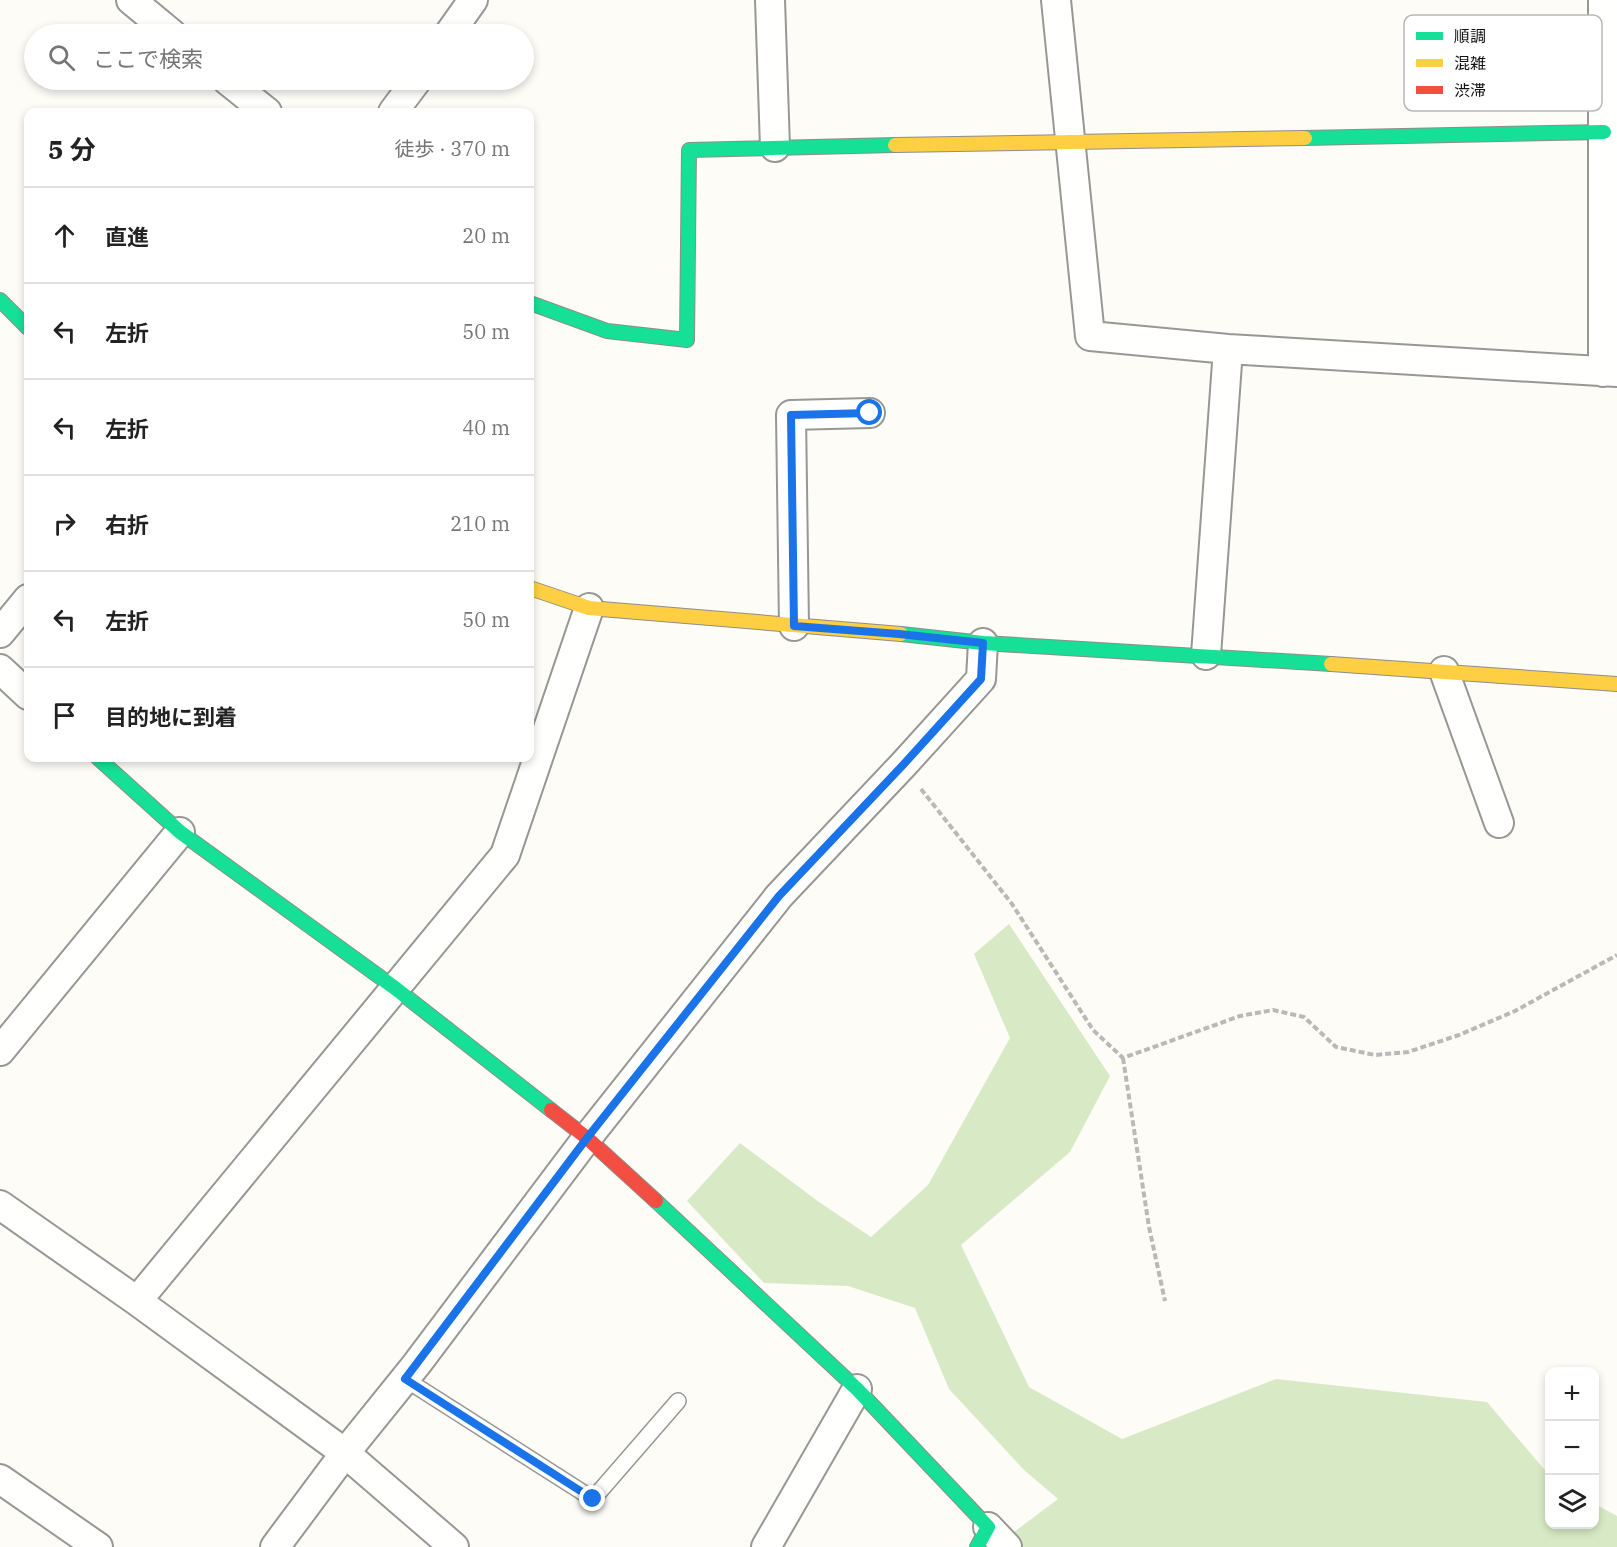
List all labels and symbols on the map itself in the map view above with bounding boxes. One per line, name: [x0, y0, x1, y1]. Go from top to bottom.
legend: [1404, 15, 1602, 111]
text: 順調: [1454, 26, 1486, 46]
text: 混雑: [1454, 53, 1486, 73]
text: 渋滞: [1454, 80, 1486, 100]
route start: [856, 399, 882, 425]
route end: [579, 1485, 605, 1511]

